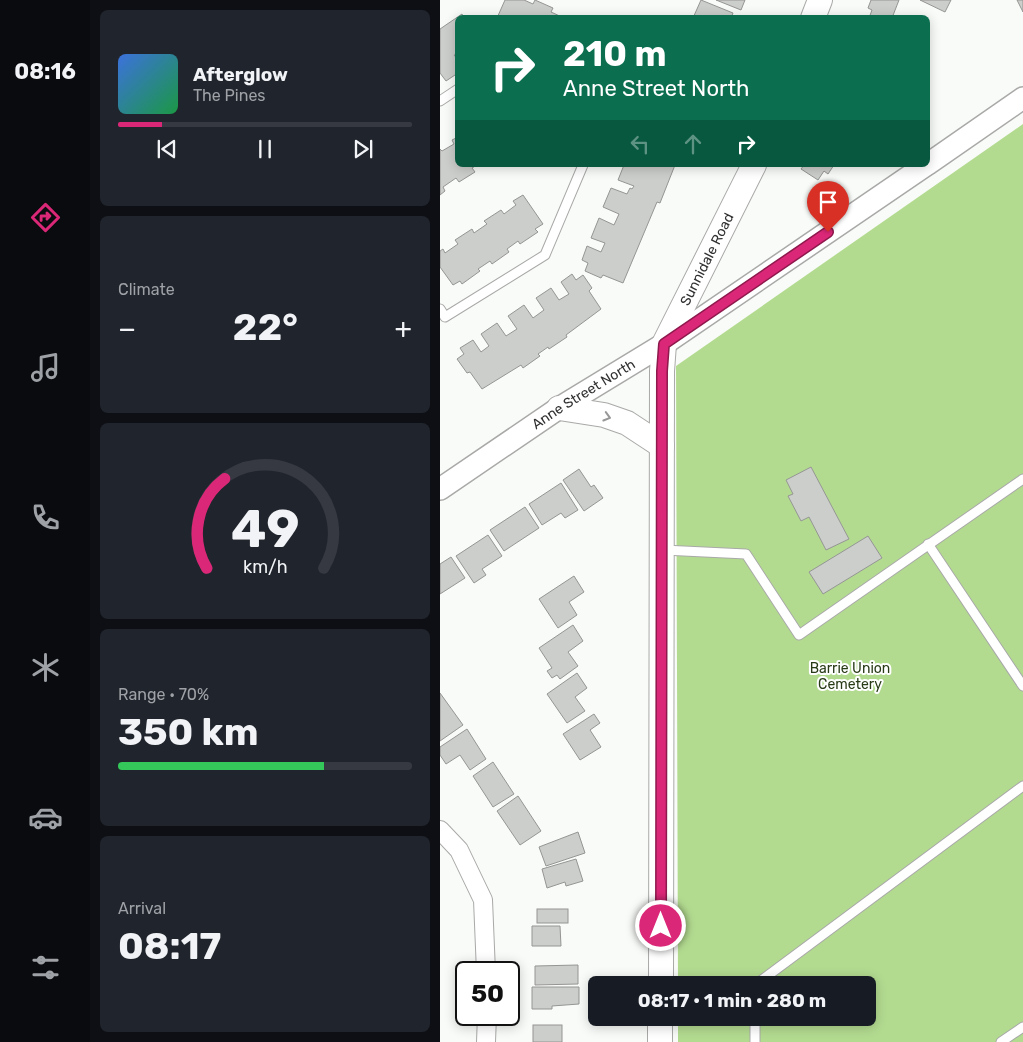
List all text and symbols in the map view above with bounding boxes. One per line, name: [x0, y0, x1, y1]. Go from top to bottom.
text: 210 m: [563, 33, 666, 75]
icon: right: [480, 35, 545, 100]
text: 08:16: [14, 58, 76, 85]
text: Afterglow: [193, 63, 288, 86]
text: Anne Street North: [563, 75, 749, 102]
text: The Pines: [193, 86, 266, 105]
icon: left: [626, 130, 654, 158]
icon: ahead: [679, 130, 707, 158]
icon: right: [732, 130, 760, 158]
icon: previous: [153, 135, 181, 163]
icon: pause: [251, 135, 279, 163]
icon: next: [349, 135, 377, 163]
pin: [807, 181, 849, 232]
icon: arrive: [814, 188, 842, 216]
icon: directions: [28, 200, 63, 235]
street label: Sunnidale Road: [677, 210, 737, 309]
text: Climate: [118, 280, 175, 299]
text: 22°: [233, 304, 298, 350]
text: −: [118, 312, 136, 345]
text: +: [395, 312, 412, 345]
icon: music: [28, 350, 63, 385]
street label: Anne Street North: [529, 356, 638, 433]
one-way arrow: [602, 411, 611, 422]
text: 49: [231, 498, 299, 560]
icon: phone: [28, 500, 63, 535]
text: km/h: [243, 556, 287, 577]
icon: climate: [28, 650, 63, 685]
park label: Barrie Union Cemetery: [810, 660, 890, 693]
text: Range · 70%: [118, 685, 209, 704]
text: 350 km: [118, 709, 259, 755]
icon: car: [28, 800, 63, 835]
text: Arrival: [118, 899, 166, 918]
position arrow: [634, 899, 686, 951]
text: 08:17: [118, 923, 221, 969]
icon: filters: [28, 950, 63, 985]
speed limit sign: 50: [455, 961, 520, 1026]
text: 08:17 · 1 min · 280 m: [638, 989, 826, 1012]

